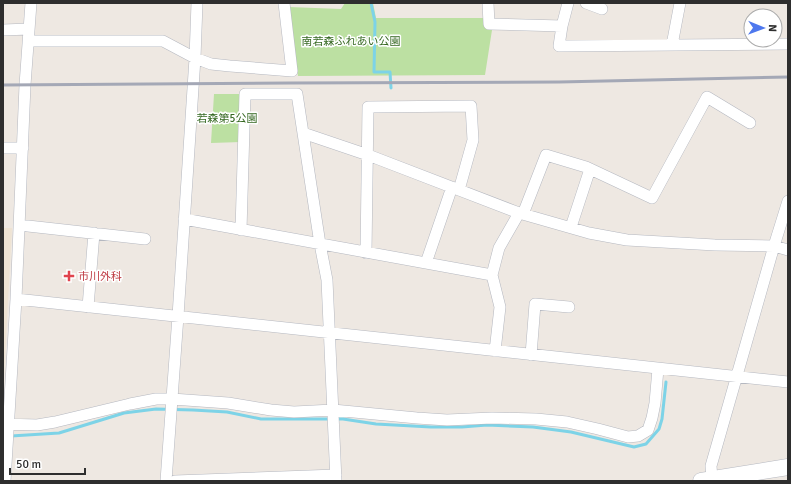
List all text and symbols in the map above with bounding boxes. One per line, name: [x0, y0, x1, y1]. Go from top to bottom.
north arrow: [743, 8, 783, 48]
text: N: [766, 24, 779, 32]
park label: 南若森ふれあい公園: [302, 35, 401, 48]
park label: 若森第5公園: [197, 112, 257, 125]
marker: 市川外科: [63, 270, 75, 282]
place label: 市川外科: [78, 270, 122, 283]
scale bar: [10, 450, 85, 476]
text: 50 m: [16, 457, 41, 472]

